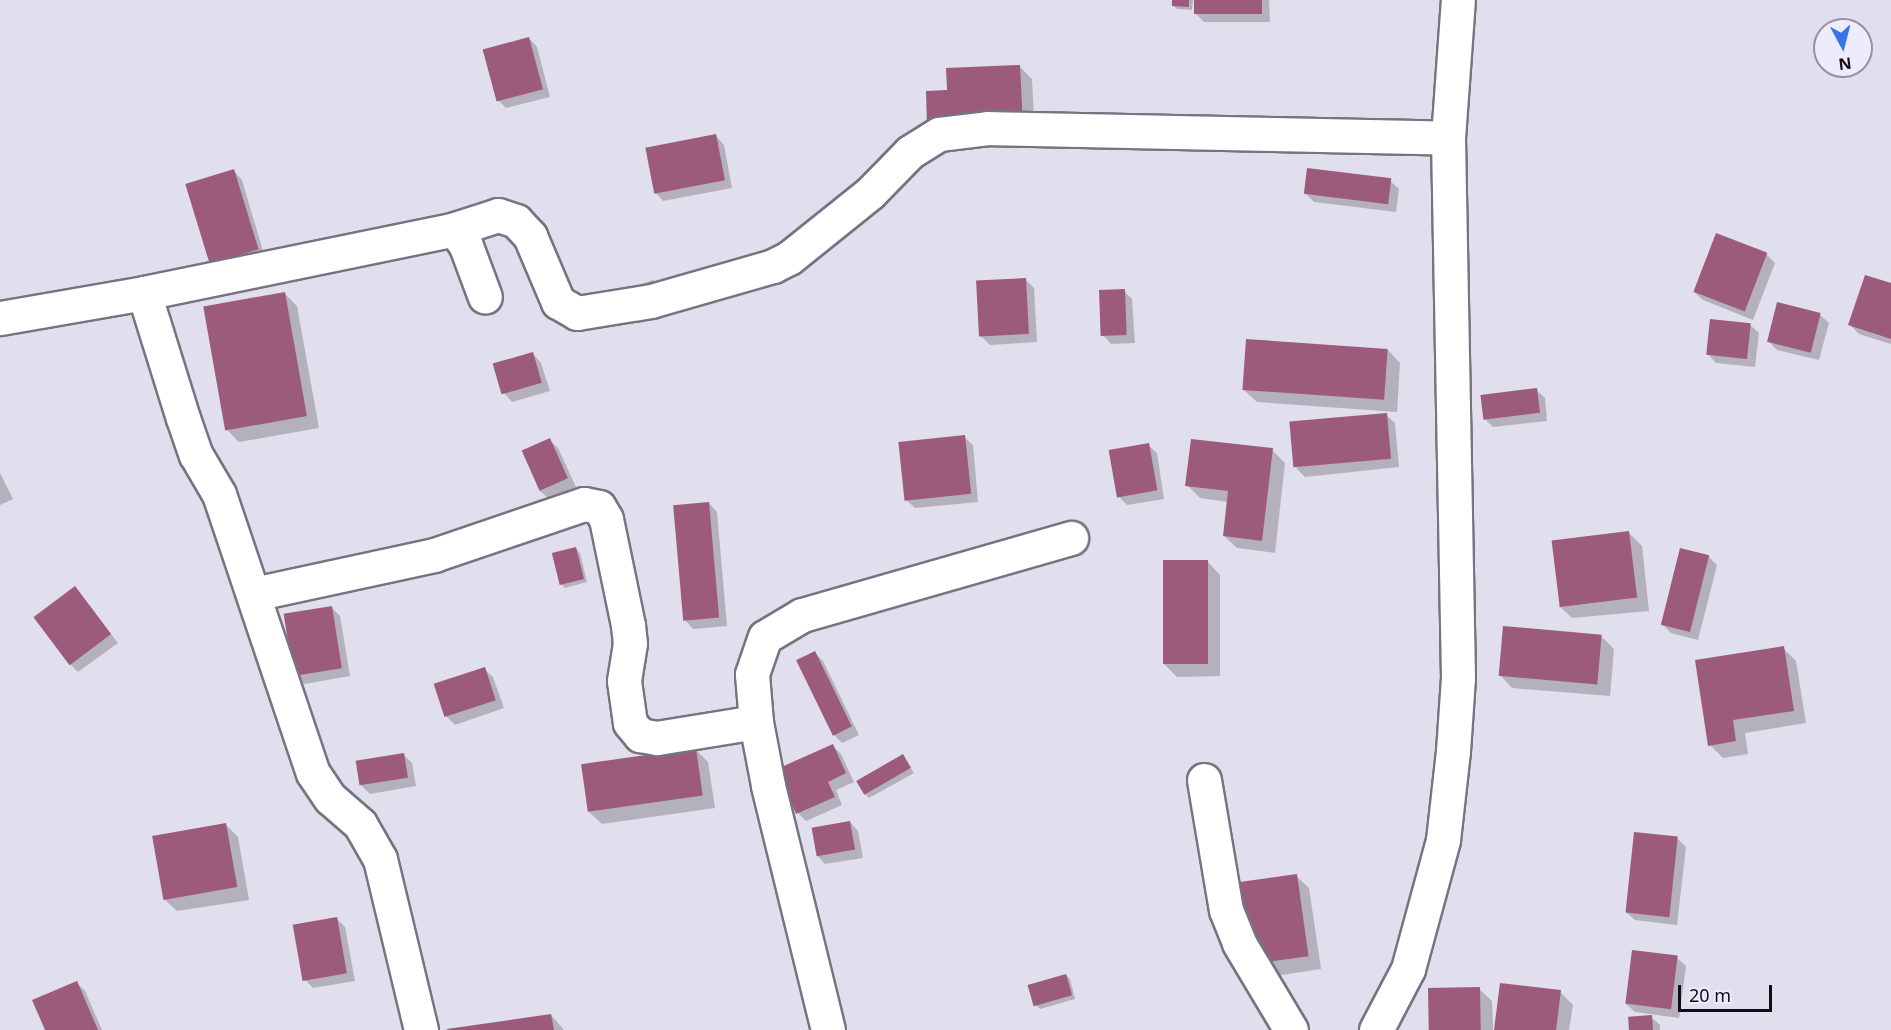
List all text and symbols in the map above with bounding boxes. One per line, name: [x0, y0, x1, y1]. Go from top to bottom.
north arrow: [1813, 18, 1873, 78]
text: N: [1837, 52, 1853, 76]
scale bar: [1681, 973, 1776, 1011]
text: 20 m: [1689, 983, 1731, 1007]

